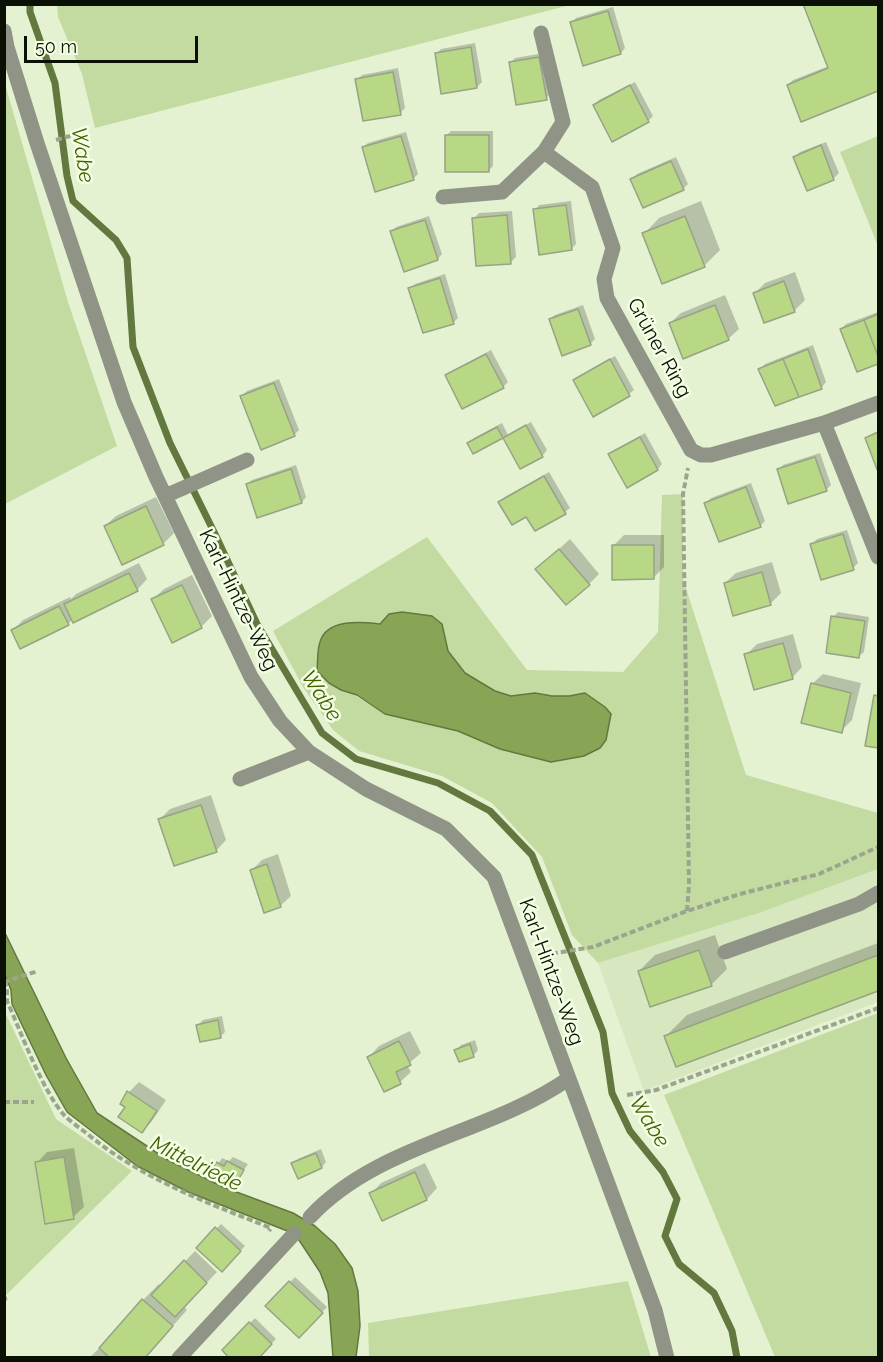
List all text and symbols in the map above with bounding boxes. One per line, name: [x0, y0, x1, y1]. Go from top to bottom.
scale bar: [27, 24, 201, 62]
text: 50 m: [35, 36, 77, 57]
water label: Wabe: [65, 125, 99, 185]
street label: Grüner Ring: [622, 294, 696, 402]
street label: Karl-Hintze-Weg: [193, 525, 283, 675]
water label: Wabe: [295, 666, 347, 726]
street label: Karl-Hintze-Weg: [513, 895, 589, 1049]
water label: Wabe: [623, 1092, 675, 1152]
water label: Mittelriede: [146, 1131, 246, 1197]

